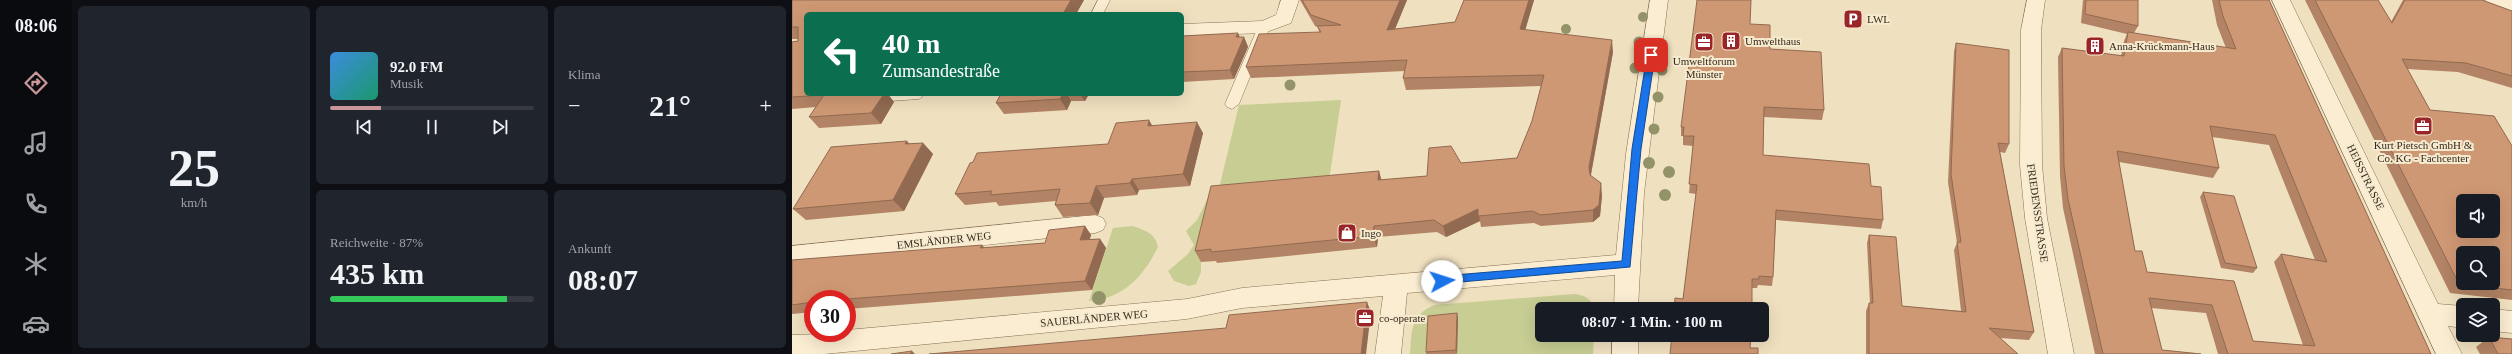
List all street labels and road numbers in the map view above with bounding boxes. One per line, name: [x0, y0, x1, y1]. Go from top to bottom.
street label: HEISSTRASSE: [2345, 142, 2387, 212]
street label: FRIEDENSSTRASSE: [2025, 163, 2051, 263]
street label: EMSLÄNDER WEG: [896, 229, 992, 251]
street label: SAUERLÄNDER WEG: [1040, 307, 1149, 329]

